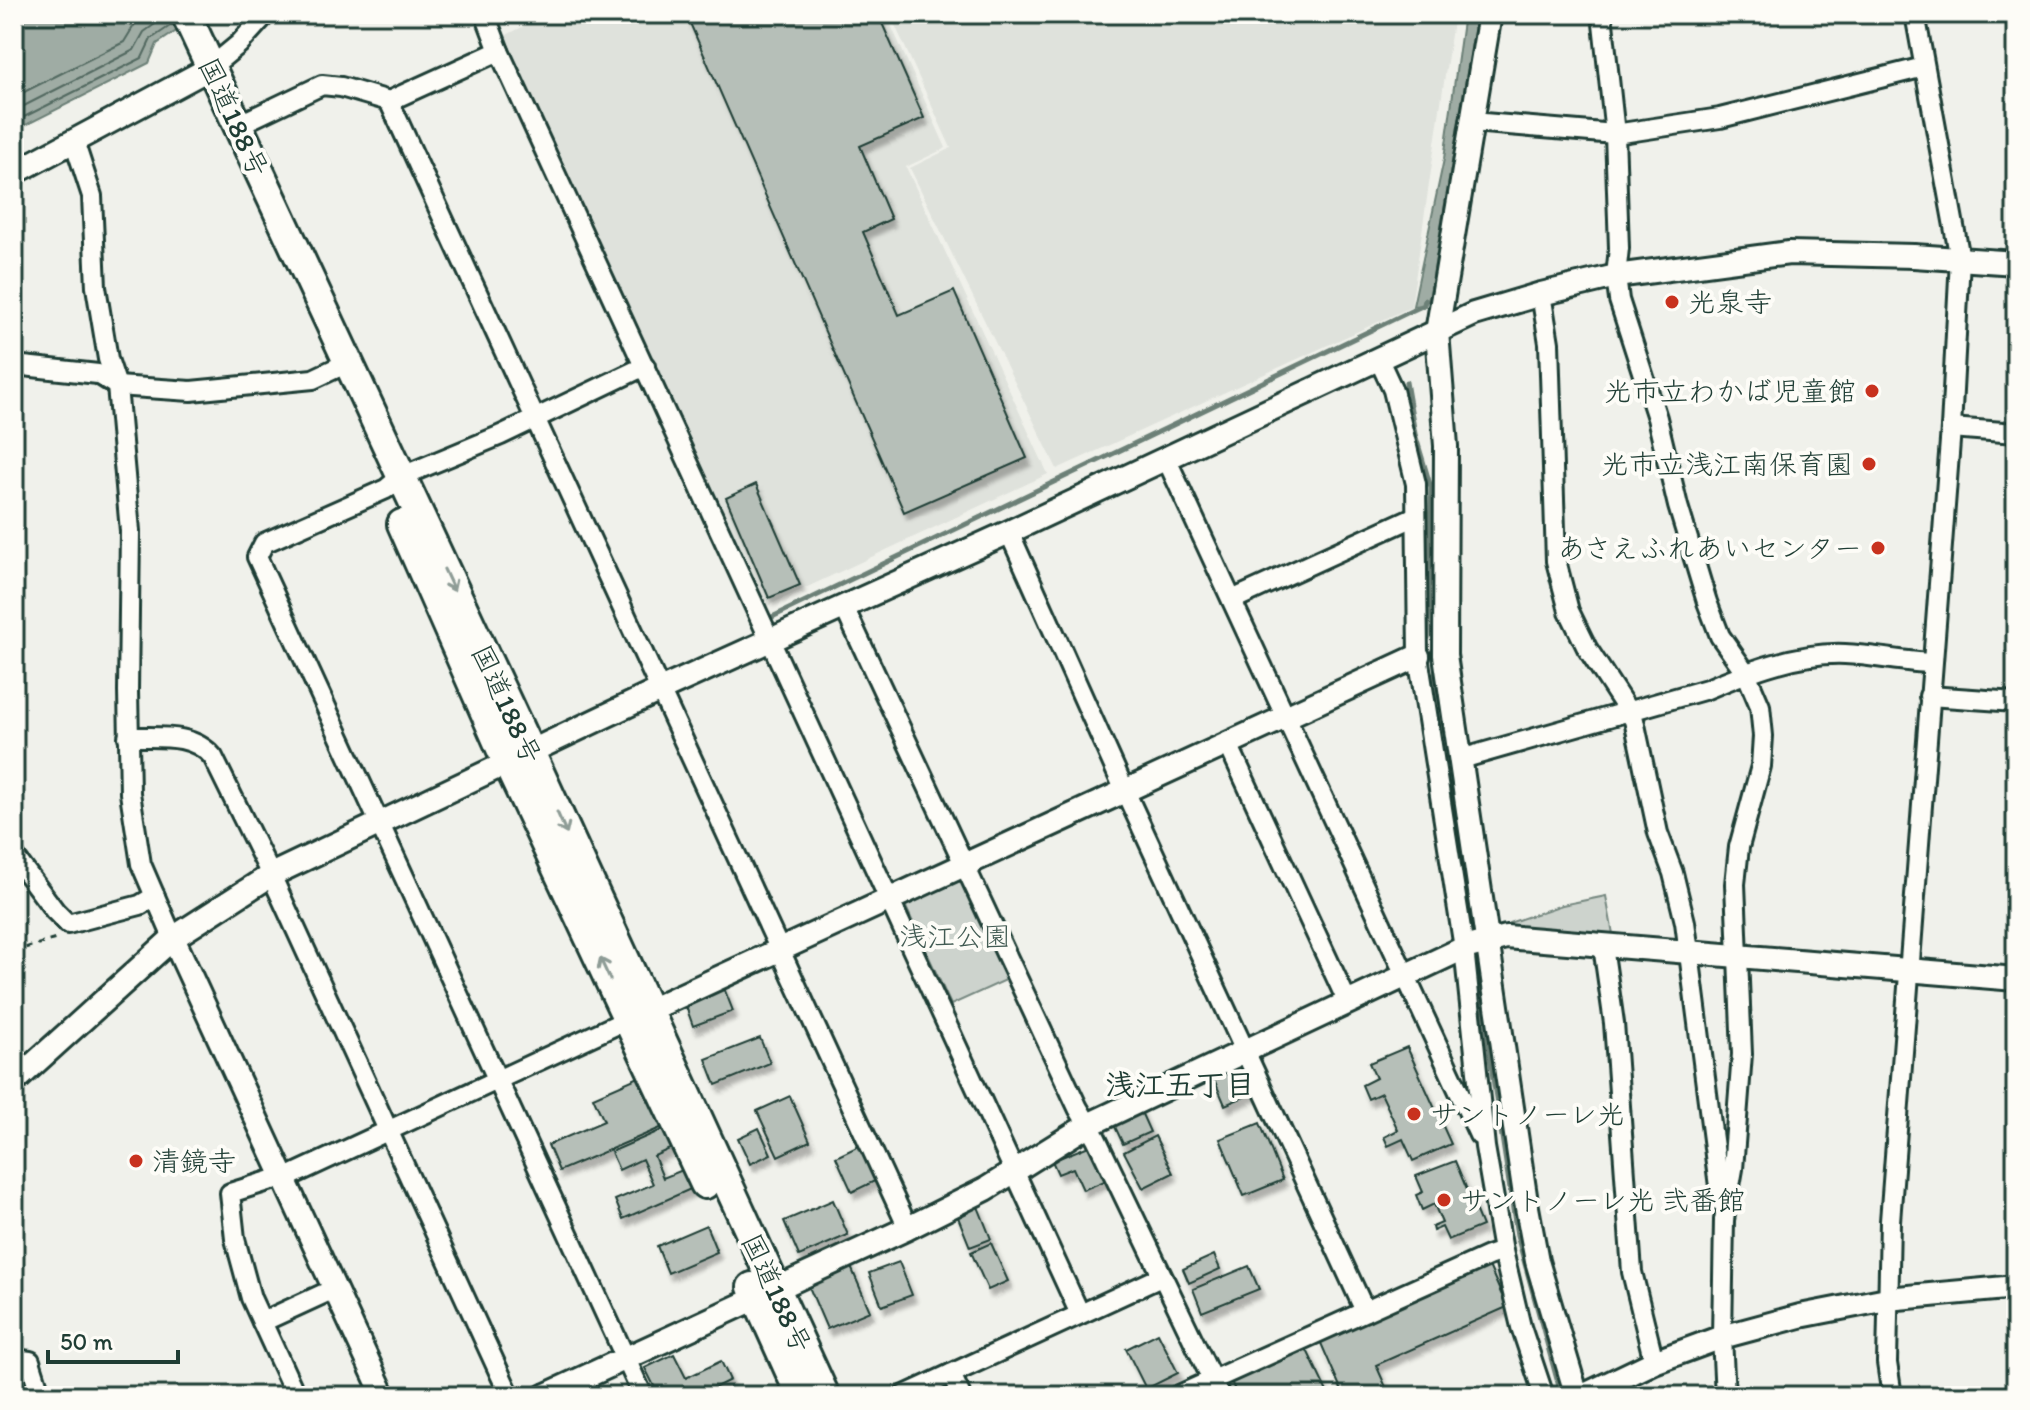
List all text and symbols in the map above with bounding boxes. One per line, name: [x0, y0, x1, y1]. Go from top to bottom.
street label: 国道188号: [192, 52, 276, 182]
place label: 光泉寺: [1688, 285, 1772, 319]
marker: 光泉寺: [1663, 293, 1681, 311]
place label: 光市立わかば児童館: [1604, 374, 1856, 408]
marker: 光市立わかば児童館: [1863, 382, 1881, 400]
place label: 光市立浅江南保育園: [1601, 447, 1853, 481]
marker: 光市立浅江南保育園: [1860, 455, 1878, 473]
place label: あさえふれあいセンター: [1557, 531, 1862, 565]
marker: あさえふれあいセンター: [1869, 539, 1887, 557]
one-way arrow: [442, 568, 457, 592]
street label: 国道188号: [465, 639, 549, 769]
one-way arrow: [555, 811, 570, 835]
park label: 浅江公園: [899, 919, 1011, 953]
one-way arrow: [597, 957, 612, 981]
district label: 浅江五丁目: [1105, 1066, 1255, 1103]
place label: サントノーレ光: [1430, 1097, 1625, 1131]
marker: サントノーレ光: [1405, 1105, 1423, 1123]
place label: 清鏡寺: [152, 1144, 236, 1178]
marker: 清鏡寺: [127, 1152, 145, 1170]
place label: サントノーレ光 弐番館: [1460, 1183, 1745, 1217]
marker: サントノーレ光 弐番館: [1435, 1191, 1453, 1209]
street label: 国道188号: [735, 1228, 819, 1358]
scale bar: [48, 1314, 178, 1364]
text: 50 m: [60, 1327, 113, 1356]

